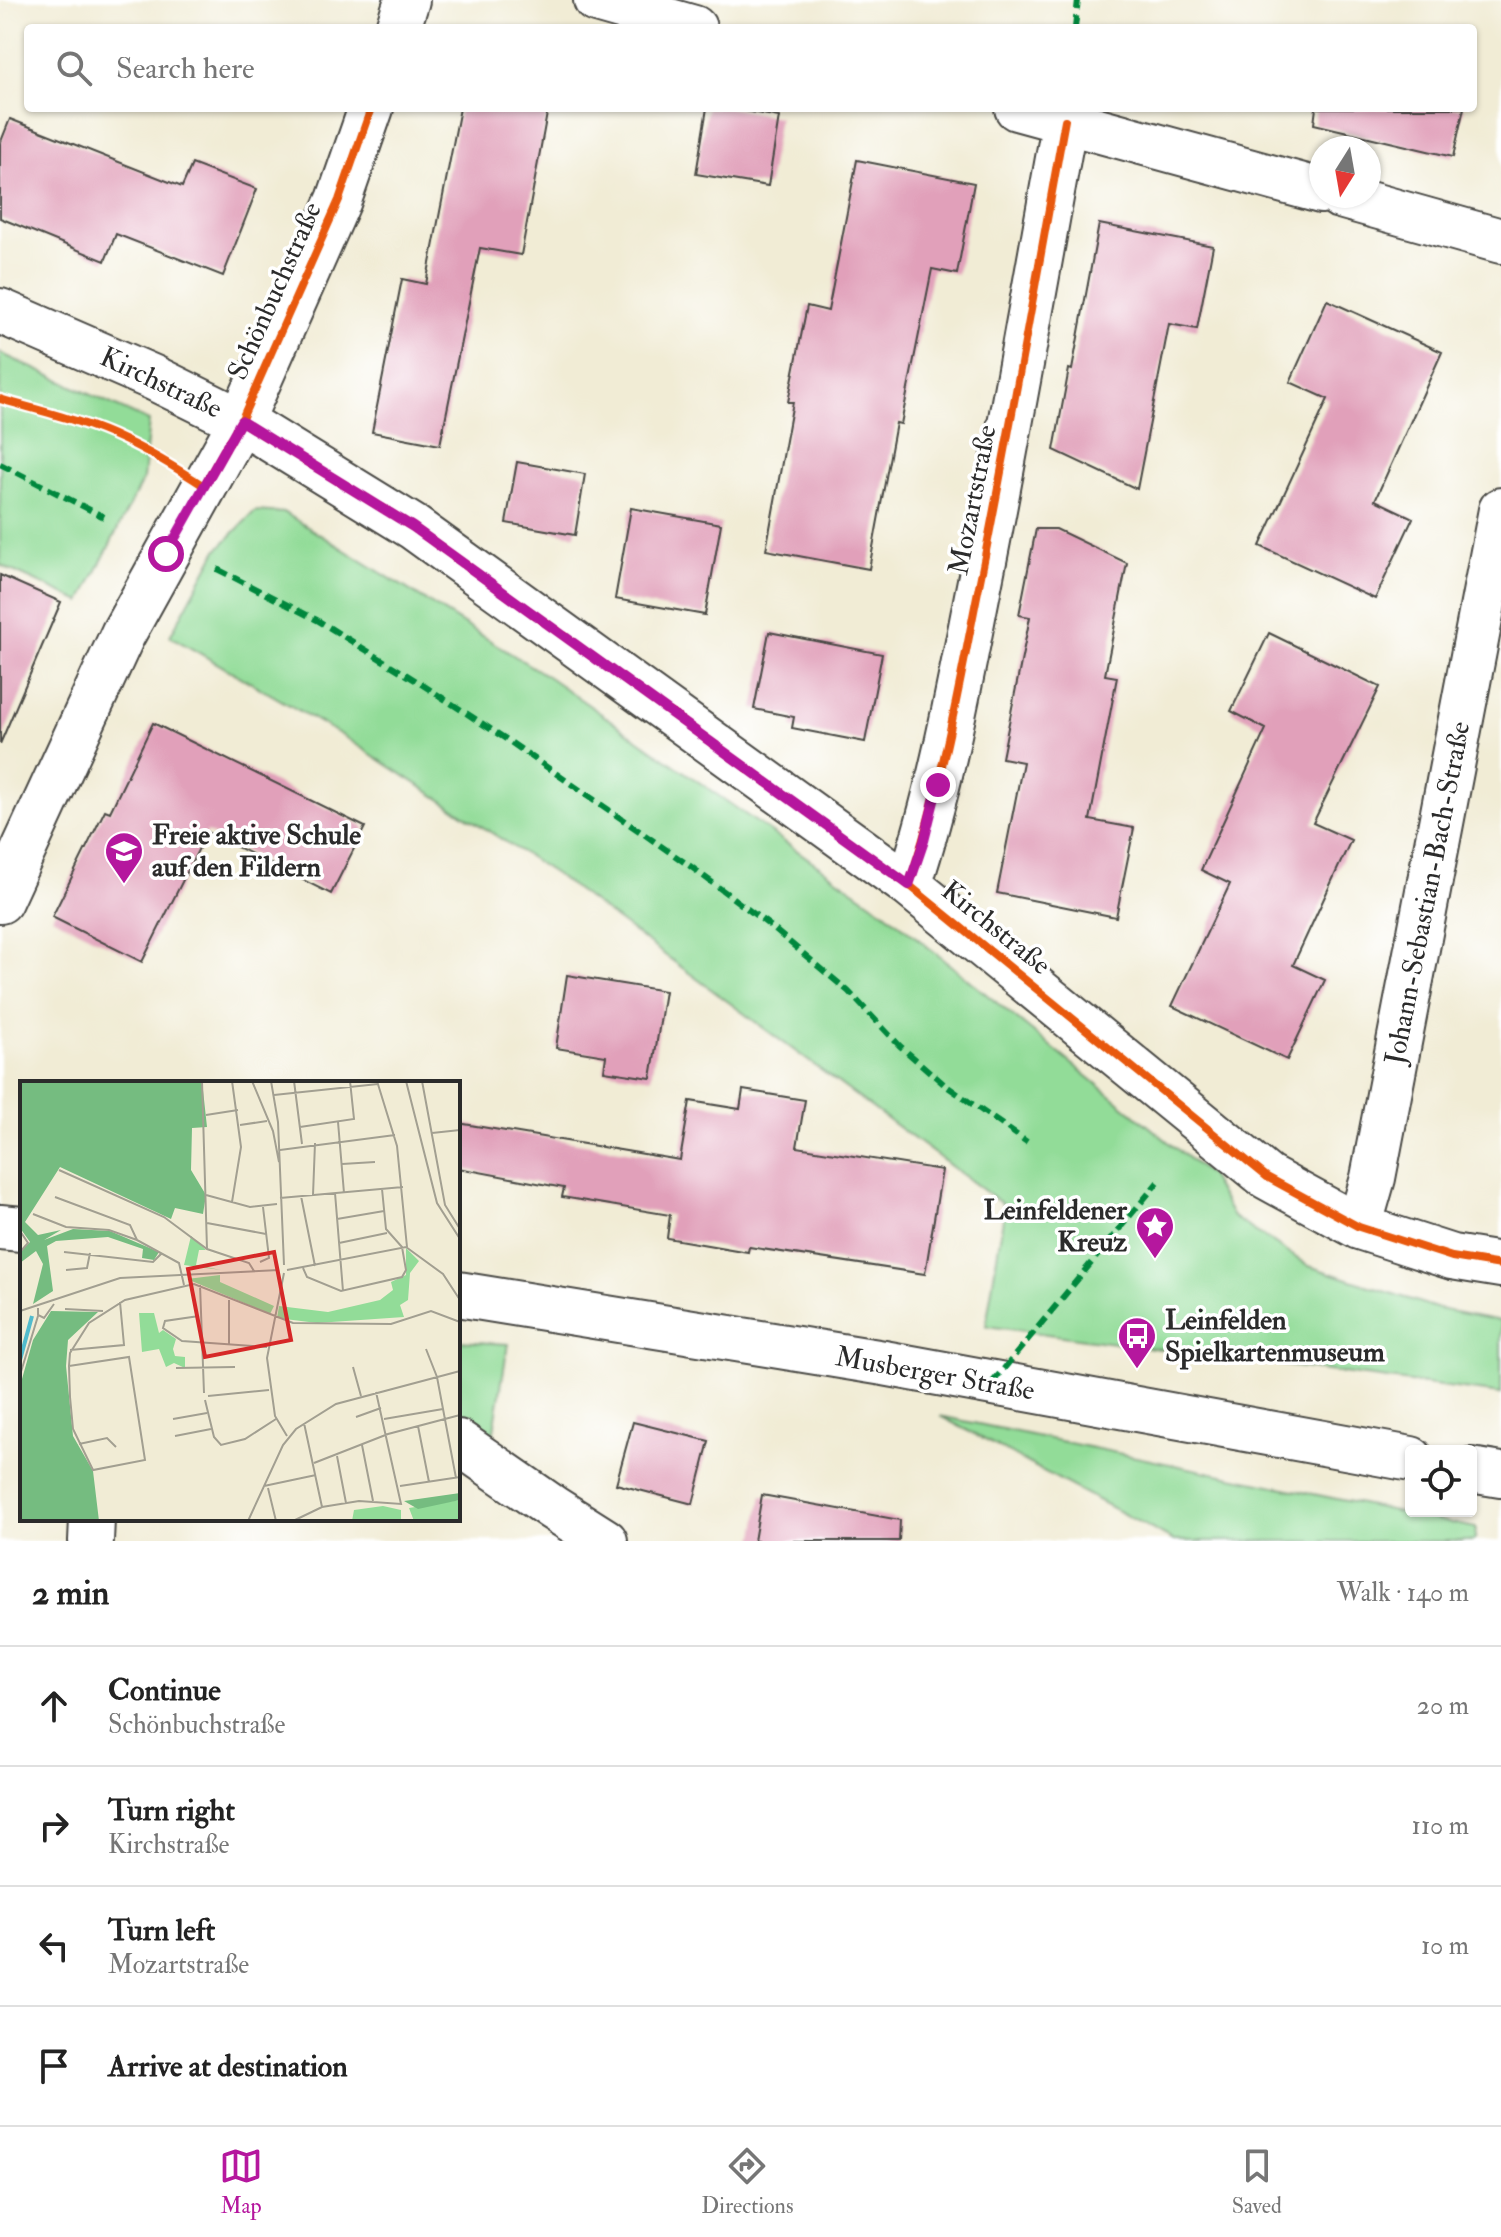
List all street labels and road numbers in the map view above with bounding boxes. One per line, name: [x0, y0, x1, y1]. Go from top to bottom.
street label: Schönbuchstraße: [220, 196, 330, 385]
street label: Kirchstraße: [94, 340, 228, 427]
street label: Mozartstraße: [941, 422, 1005, 578]
street label: Johann-Sebastian-Bach-Straße: [1377, 718, 1478, 1068]
street label: Kirchstraße: [934, 873, 1058, 983]
street label: Musberger Straße: [833, 1339, 1038, 1409]

